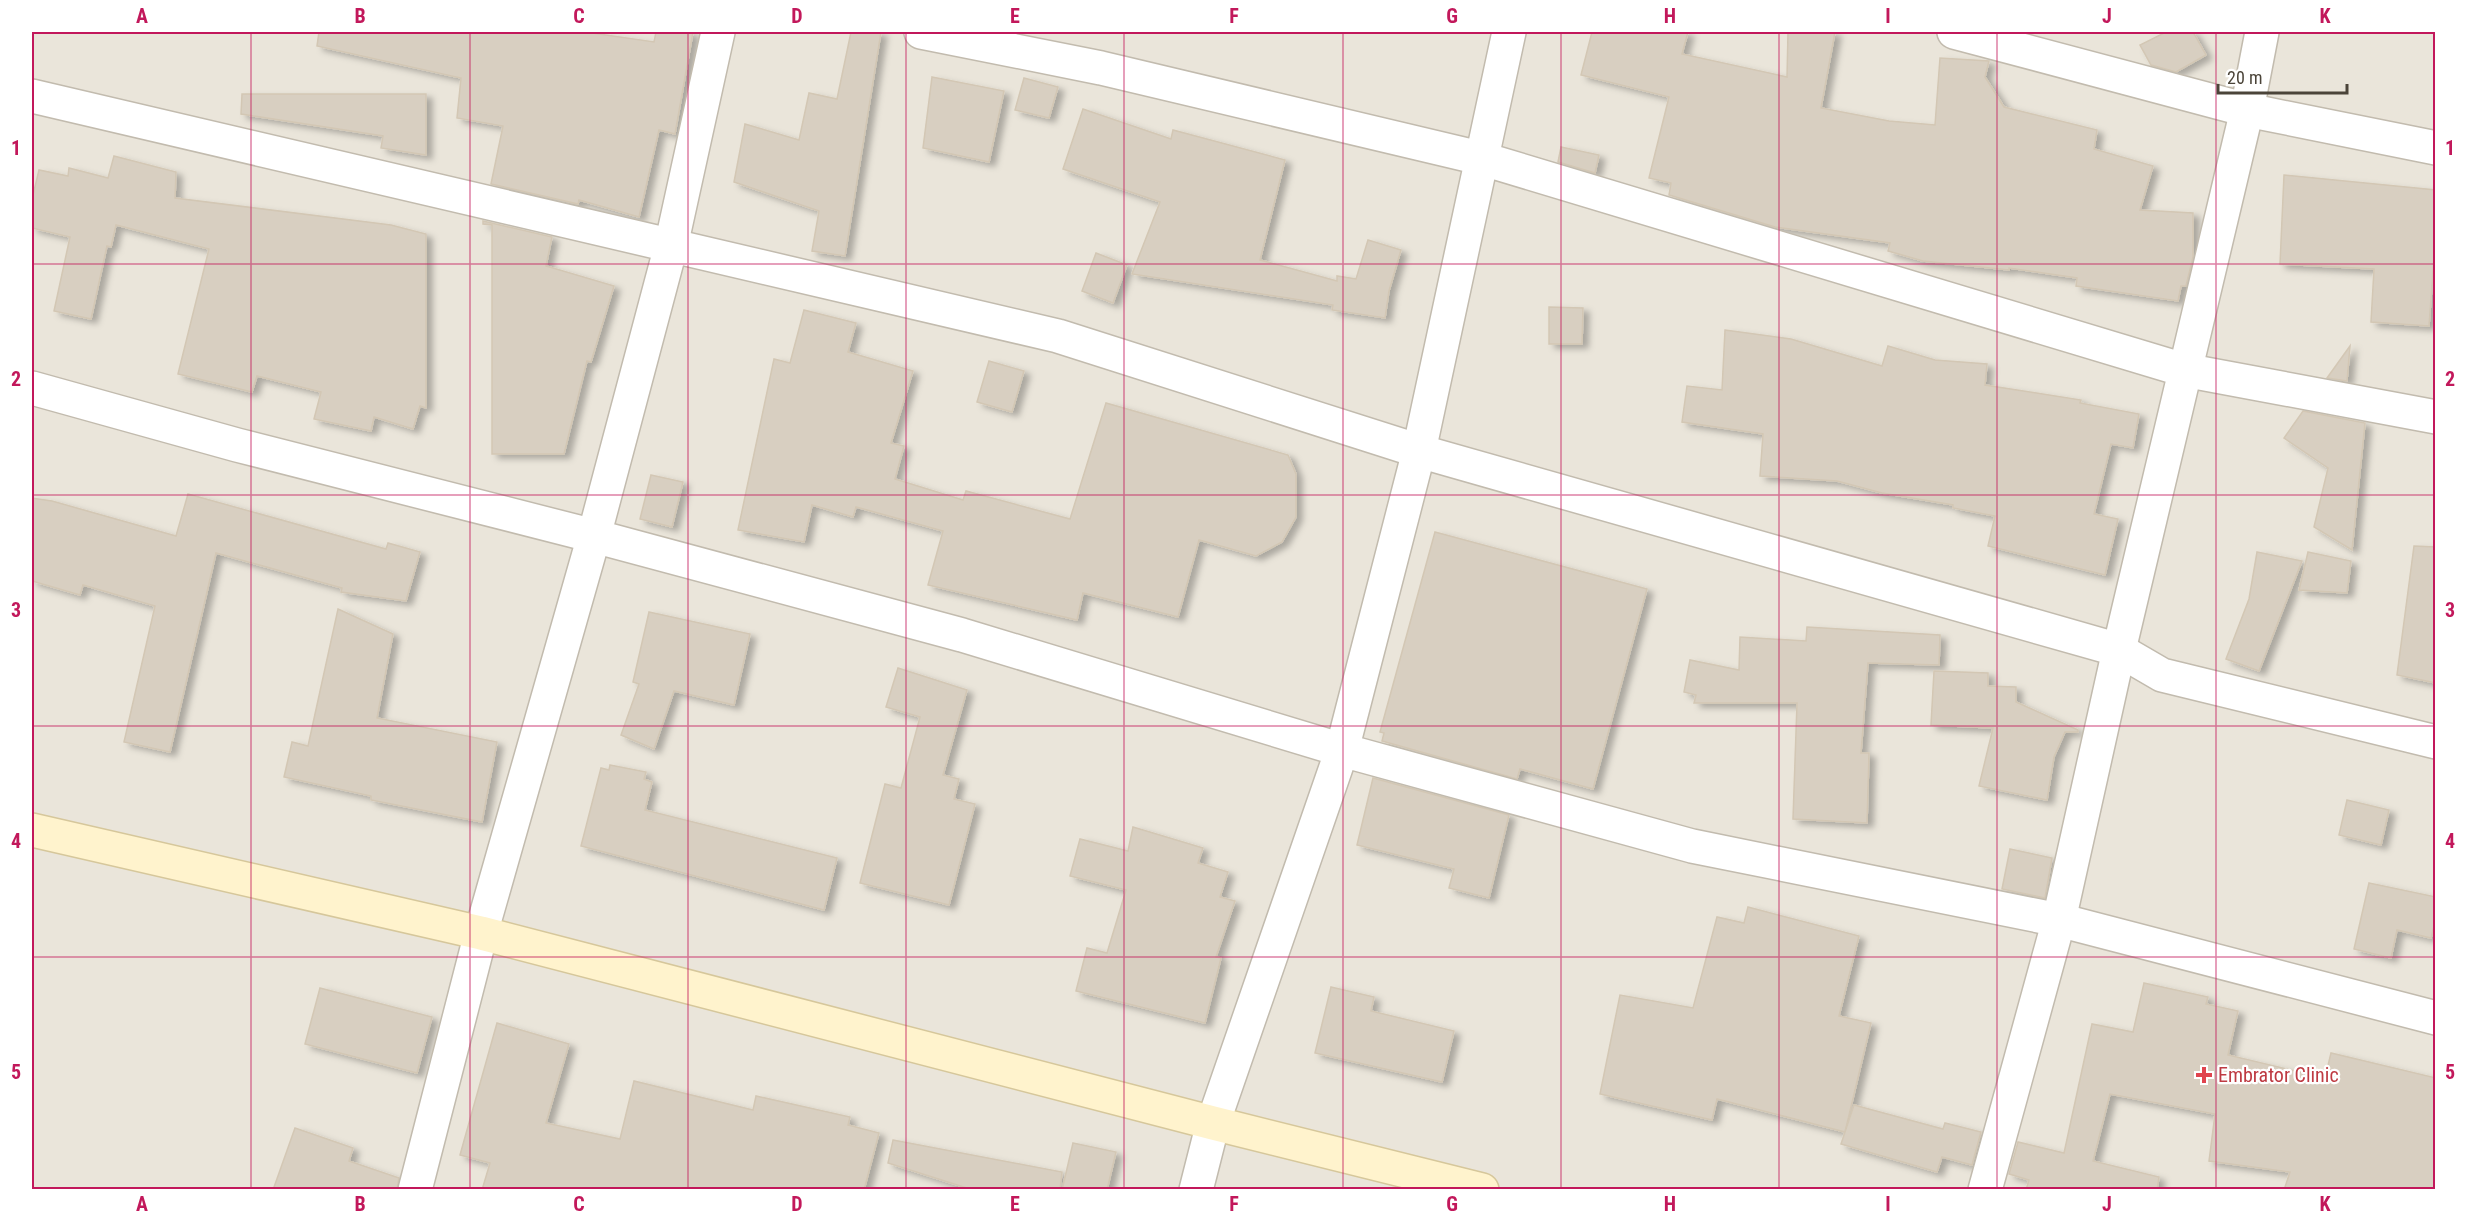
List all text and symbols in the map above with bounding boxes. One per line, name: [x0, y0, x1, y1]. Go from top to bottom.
text: A: [136, 4, 148, 28]
text: B: [354, 4, 366, 28]
text: C: [573, 4, 585, 28]
text: D: [791, 4, 803, 28]
text: E: [1010, 4, 1020, 28]
text: F: [1229, 4, 1239, 28]
text: G: [1446, 4, 1458, 28]
text: H: [1664, 4, 1676, 28]
text: I: [1885, 4, 1891, 28]
text: J: [2102, 4, 2112, 28]
text: K: [2319, 4, 2331, 28]
scale bar: [2218, 57, 2347, 95]
text: 20 m: [2227, 67, 2262, 88]
text: 1: [11, 136, 21, 160]
text: 1: [2445, 136, 2455, 160]
text: 2: [11, 367, 21, 391]
text: 2: [2445, 367, 2455, 391]
text: 3: [11, 598, 21, 622]
text: 3: [2445, 598, 2455, 622]
text: 4: [11, 829, 21, 853]
text: 4: [2445, 829, 2455, 853]
text: 5: [11, 1060, 21, 1084]
text: 5: [2445, 1060, 2455, 1084]
place label: Embrator Clinic: [2218, 1063, 2339, 1087]
marker: Embrator Clinic: [2195, 1066, 2213, 1084]
text: A: [136, 1192, 148, 1216]
text: B: [354, 1192, 366, 1216]
text: C: [573, 1192, 585, 1216]
text: D: [791, 1192, 803, 1216]
text: E: [1010, 1192, 1020, 1216]
text: F: [1229, 1192, 1239, 1216]
text: G: [1446, 1192, 1458, 1216]
text: H: [1664, 1192, 1676, 1216]
text: I: [1885, 1192, 1891, 1216]
text: J: [2102, 1192, 2112, 1216]
text: K: [2319, 1192, 2331, 1216]

